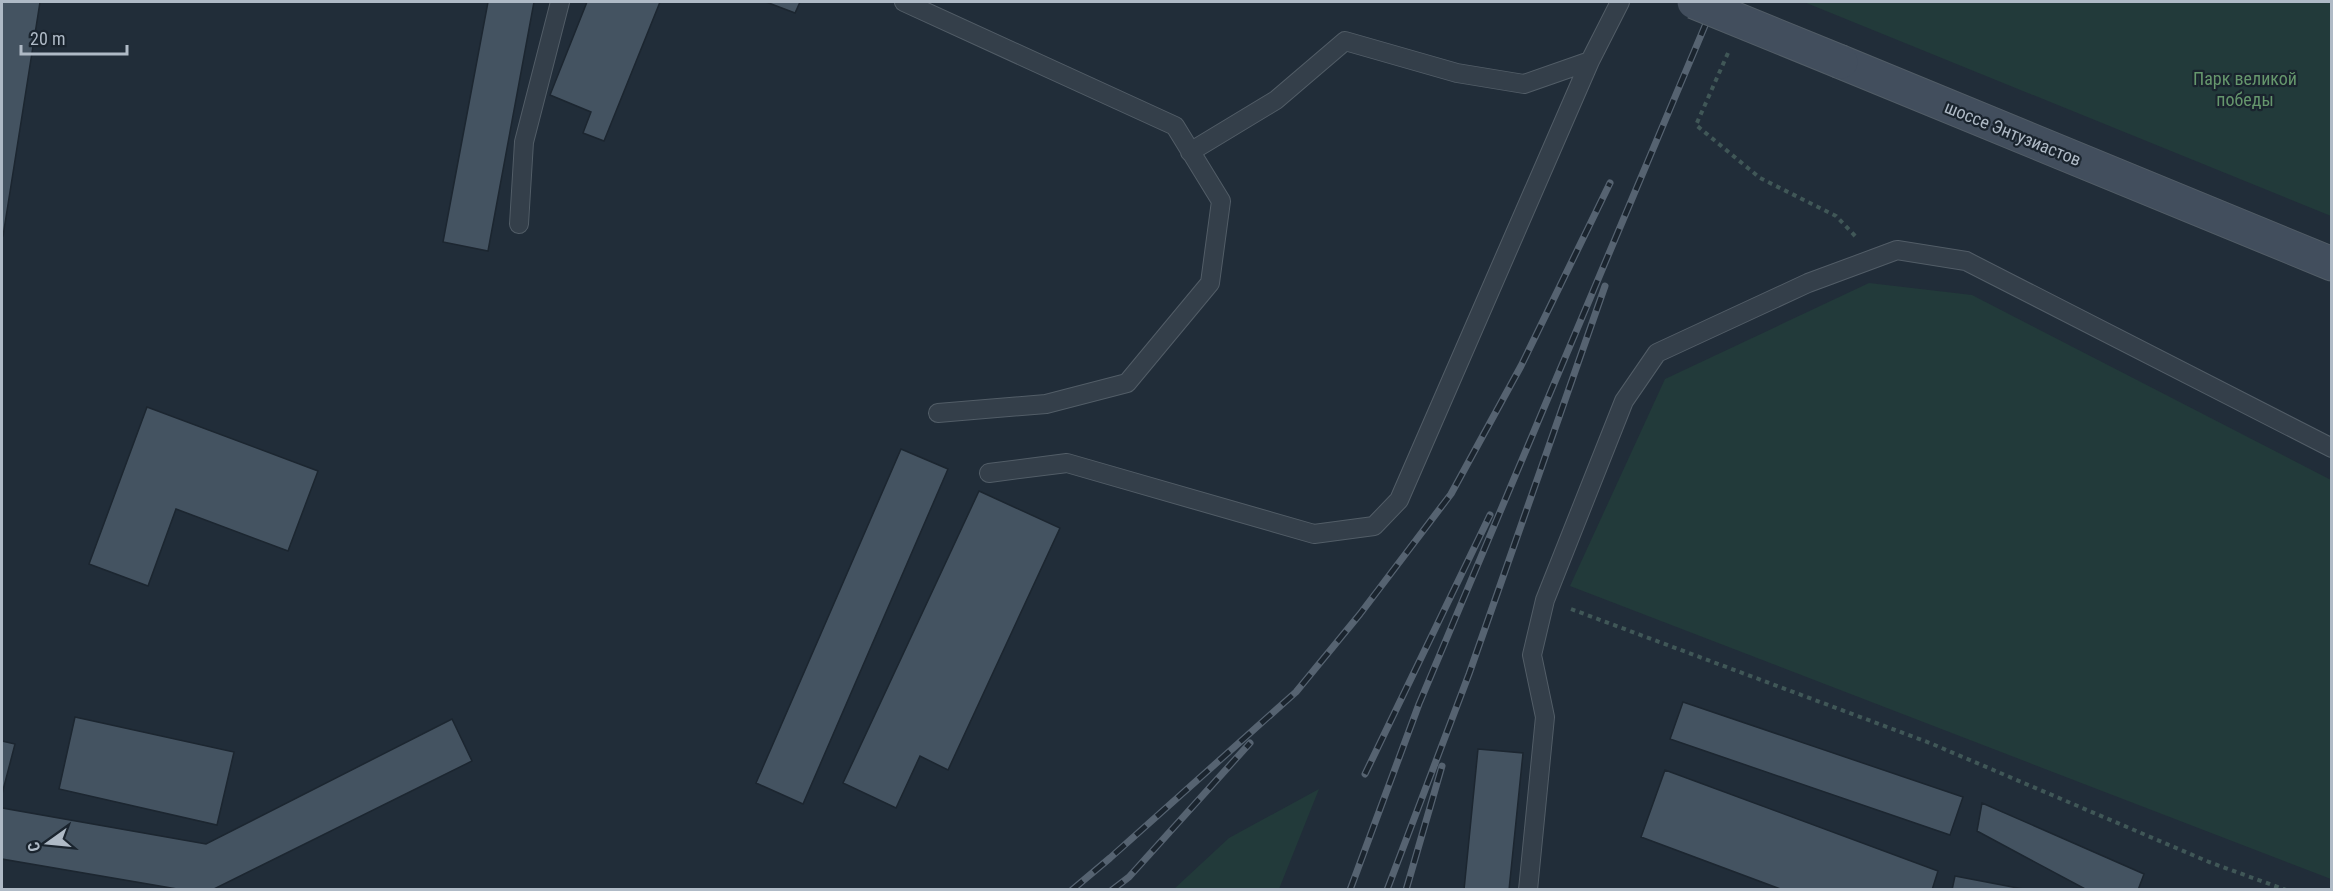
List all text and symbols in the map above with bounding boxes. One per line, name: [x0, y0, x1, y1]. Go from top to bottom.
scale bar: [21, 18, 128, 56]
text: 20 m: [30, 28, 65, 49]
park label: Парк великой победы: [2193, 68, 2297, 110]
street label: шоссе Энтузиастов: [1942, 96, 2084, 170]
north arrow: [18, 813, 78, 873]
text: С: [24, 840, 44, 854]

